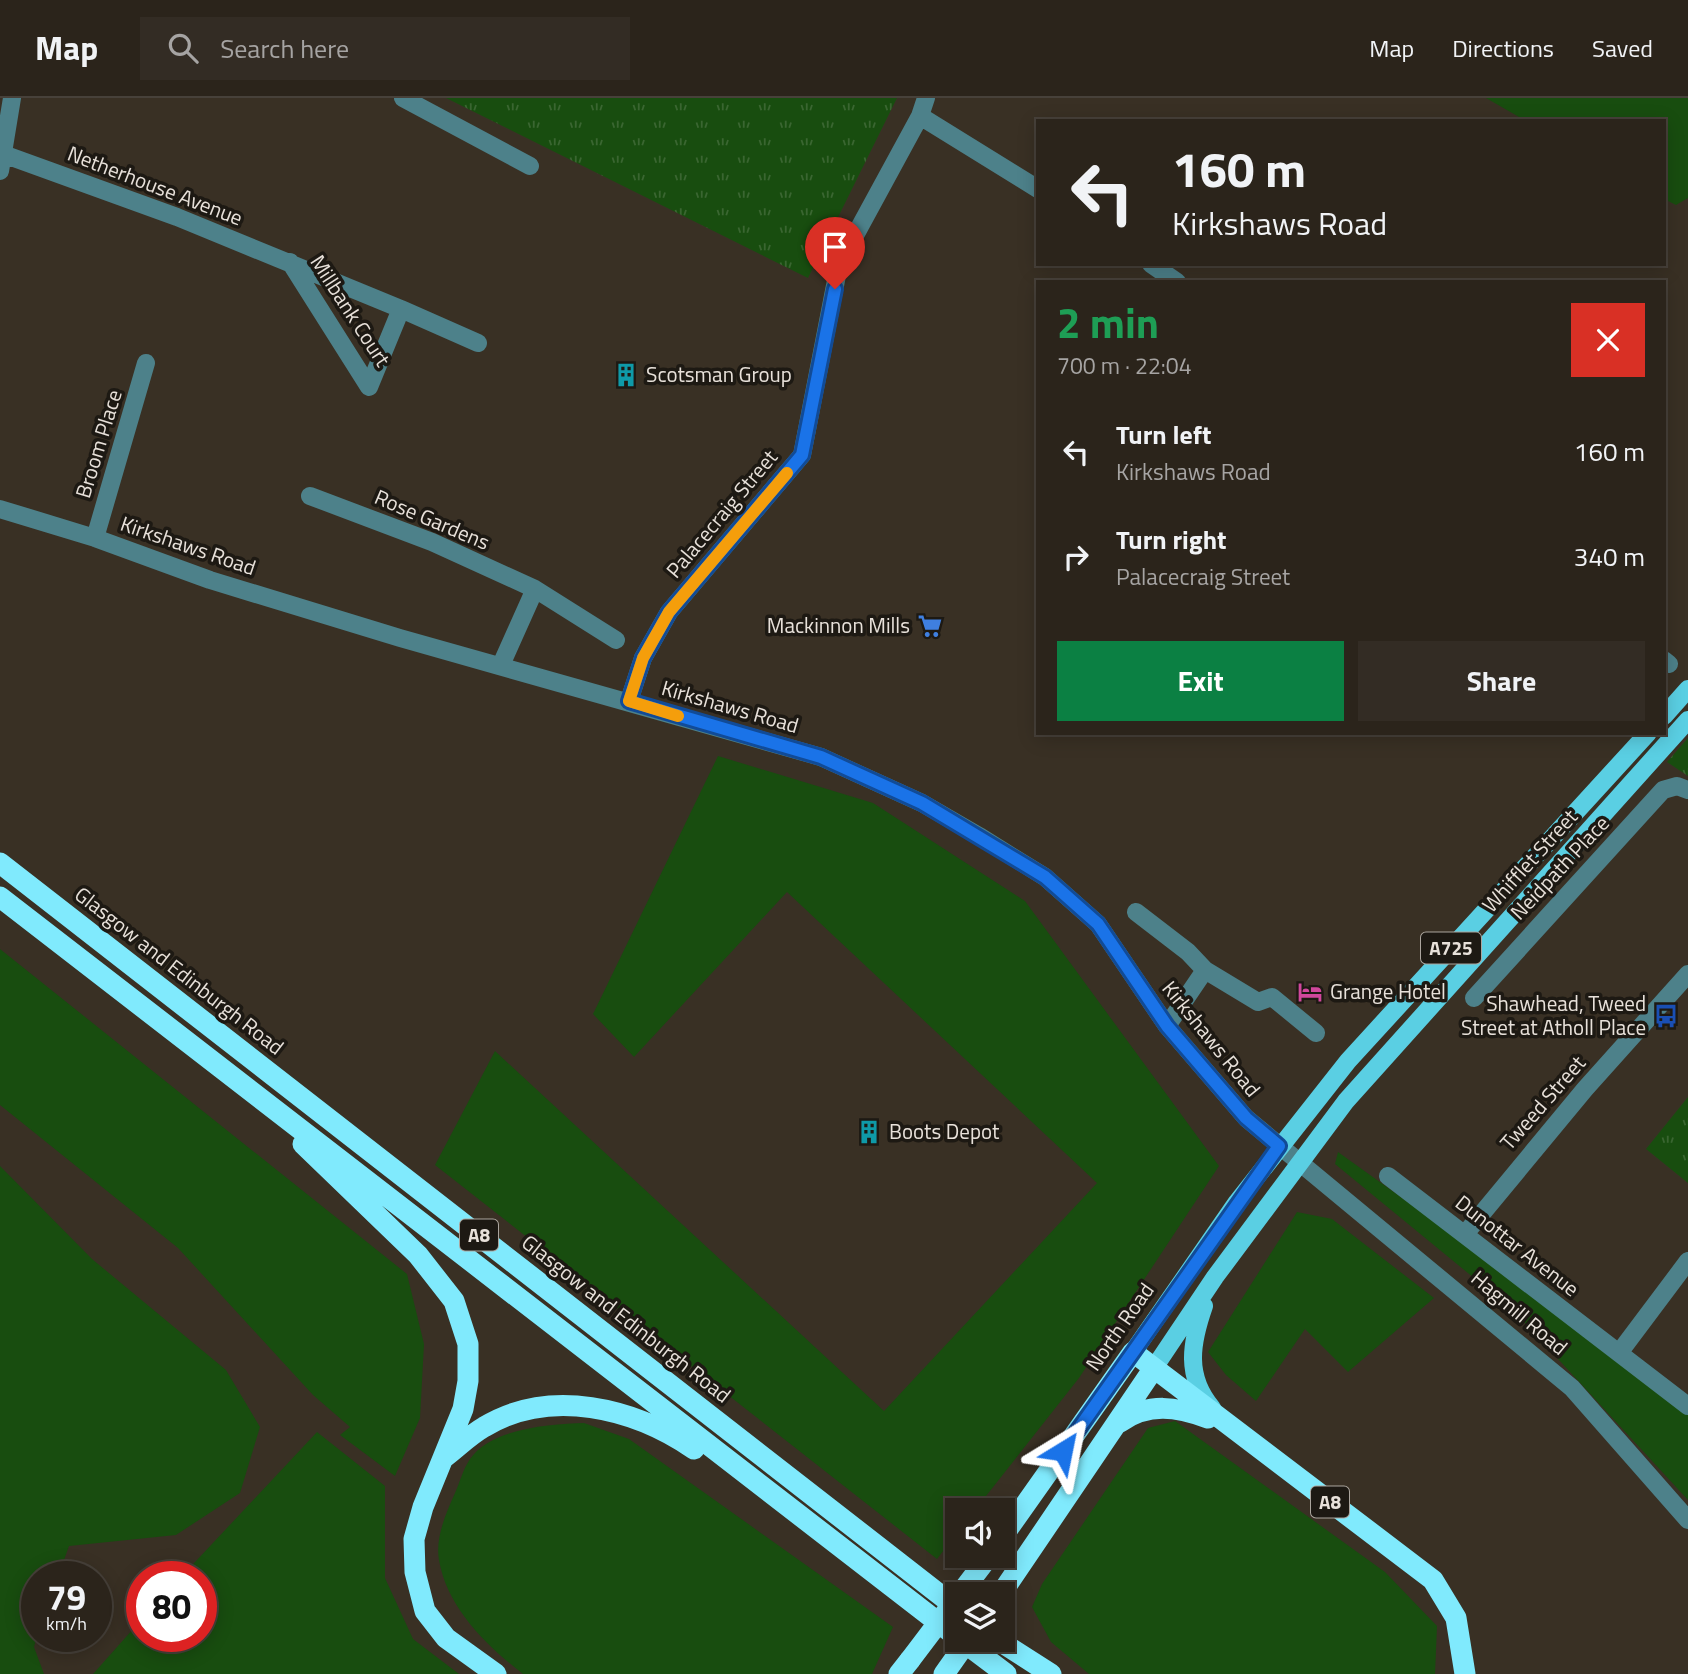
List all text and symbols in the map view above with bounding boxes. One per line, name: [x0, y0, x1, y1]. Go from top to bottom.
search box: [140, 17, 630, 80]
text: Map: [35, 23, 98, 73]
icon: search: [164, 29, 202, 67]
text: Search here: [220, 29, 349, 68]
text: Map: [1369, 30, 1414, 66]
text: Directions: [1452, 30, 1554, 66]
text: Saved: [1592, 30, 1653, 66]
text: 160 m: [1172, 131, 1306, 206]
street label: Netherhouse Avenue: [63, 137, 248, 233]
icon: left: [1057, 147, 1148, 238]
text: Kirkshaws Road: [1172, 199, 1387, 247]
pin: [805, 217, 865, 289]
icon: arrive: [816, 228, 854, 266]
street label: Millbank Court: [303, 248, 399, 373]
text: 2 min: [1057, 290, 1159, 354]
button: close: [1571, 303, 1645, 377]
text: 700 m · 22:04: [1057, 348, 1192, 383]
place label: Scotsman Group: [646, 358, 792, 390]
building icon: Scotsman Group: [612, 361, 640, 389]
street label: Broom Place: [66, 386, 130, 502]
text: Turn left: [1116, 415, 1211, 454]
text: 160 m: [1574, 432, 1645, 471]
icon: left: [1057, 433, 1095, 471]
street label: Palacecraig Street: [658, 442, 785, 585]
text: Kirkshaws Road: [1116, 454, 1271, 489]
street label: Rose Gardens: [370, 481, 495, 558]
street label: Kirkshaws Road: [116, 507, 260, 583]
text: Turn right: [1116, 520, 1227, 559]
text: 340 m: [1574, 537, 1645, 576]
icon: right: [1057, 538, 1095, 576]
text: Palacecraig Street: [1116, 559, 1290, 594]
place label: Mackinnon Mills: [767, 609, 910, 641]
supermarket icon: Mackinnon Mills: [916, 612, 944, 640]
button: Exit: [1057, 641, 1344, 721]
button: Share: [1358, 641, 1645, 721]
street label: Kirkshaws Road: [658, 671, 803, 741]
street label: Whifflet Street: [1474, 801, 1585, 919]
street label: Neidpath Place: [1502, 808, 1616, 927]
street label: Glasgow and Edinburgh Road: [68, 878, 291, 1062]
road number: A725: [1421, 932, 1481, 964]
street label: Kirkshaws Road: [1155, 973, 1269, 1103]
place label: Grange Hotel: [1330, 975, 1446, 1007]
hotel icon: Grange Hotel: [1296, 978, 1324, 1006]
place label: Shawhead, Tweed Street at Atholl Place: [1461, 987, 1646, 1043]
bus stop icon: Shawhead, Tweed Street at Atholl Place: [1652, 1002, 1680, 1030]
street label: Tweed Street: [1492, 1047, 1593, 1157]
place label: Boots Depot: [889, 1115, 1000, 1147]
building icon: Boots Depot: [855, 1118, 883, 1146]
street label: Dunottar Avenue: [1449, 1186, 1586, 1304]
road number: A8: [460, 1219, 498, 1250]
street label: Glasgow and Edinburgh Road: [515, 1226, 738, 1410]
street label: Hagmill Road: [1464, 1262, 1575, 1362]
street label: North Road: [1077, 1276, 1161, 1377]
position arrow: [1026, 1414, 1100, 1488]
road number: A8: [1311, 1486, 1349, 1518]
map controls: [945, 1498, 1015, 1652]
button: sound: [945, 1498, 1015, 1568]
speed limit sign: 80: [126, 1561, 217, 1652]
text: 79: [47, 1570, 86, 1624]
button: layers: [945, 1582, 1015, 1652]
text: km/h: [46, 1610, 87, 1637]

